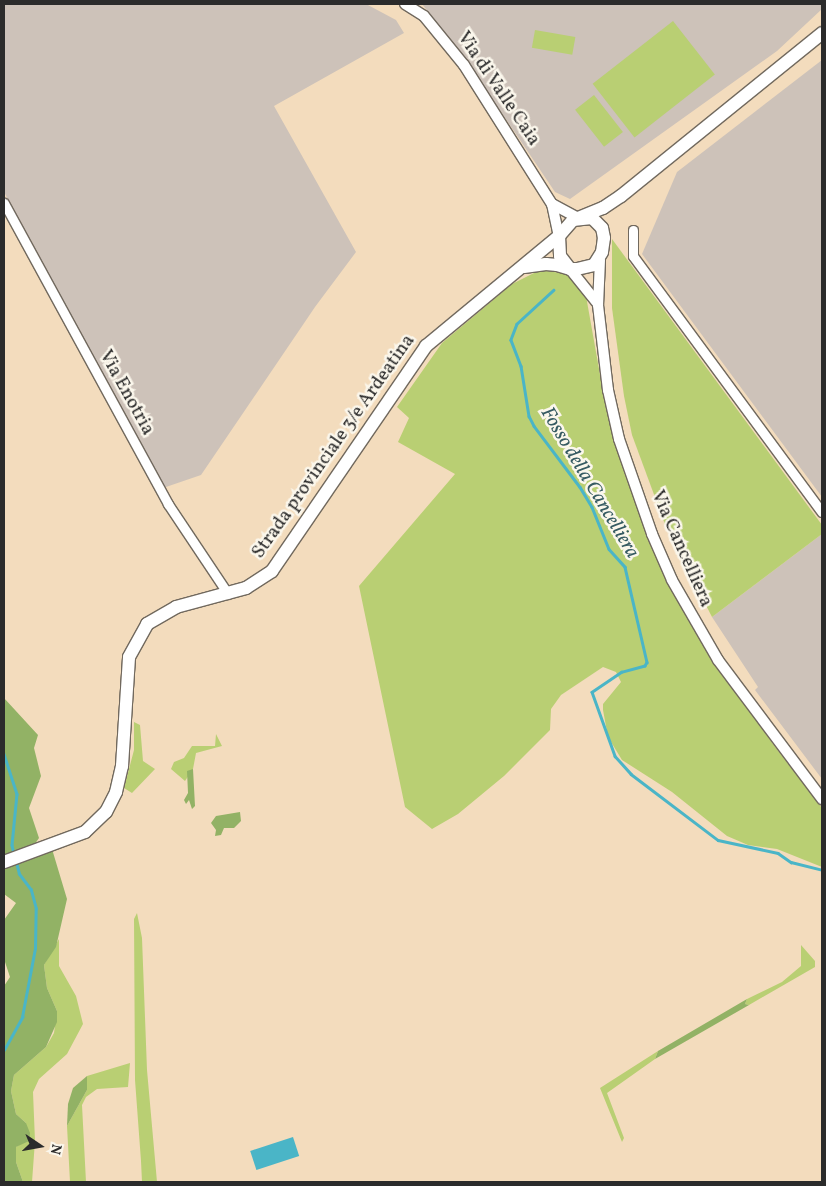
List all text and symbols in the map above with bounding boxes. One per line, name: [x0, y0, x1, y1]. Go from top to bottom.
street label: Via di Valle Caia: [451, 27, 545, 151]
street label: Strada provinciale 3/e Ardeatina: [248, 331, 420, 563]
street label: Via Enotria: [93, 346, 159, 440]
water label: Fosso della Cancelliera: [534, 403, 644, 563]
street label: Via Cancelliera: [645, 487, 717, 611]
north arrow: [15, 1121, 65, 1171]
text: N: [45, 1142, 66, 1156]

